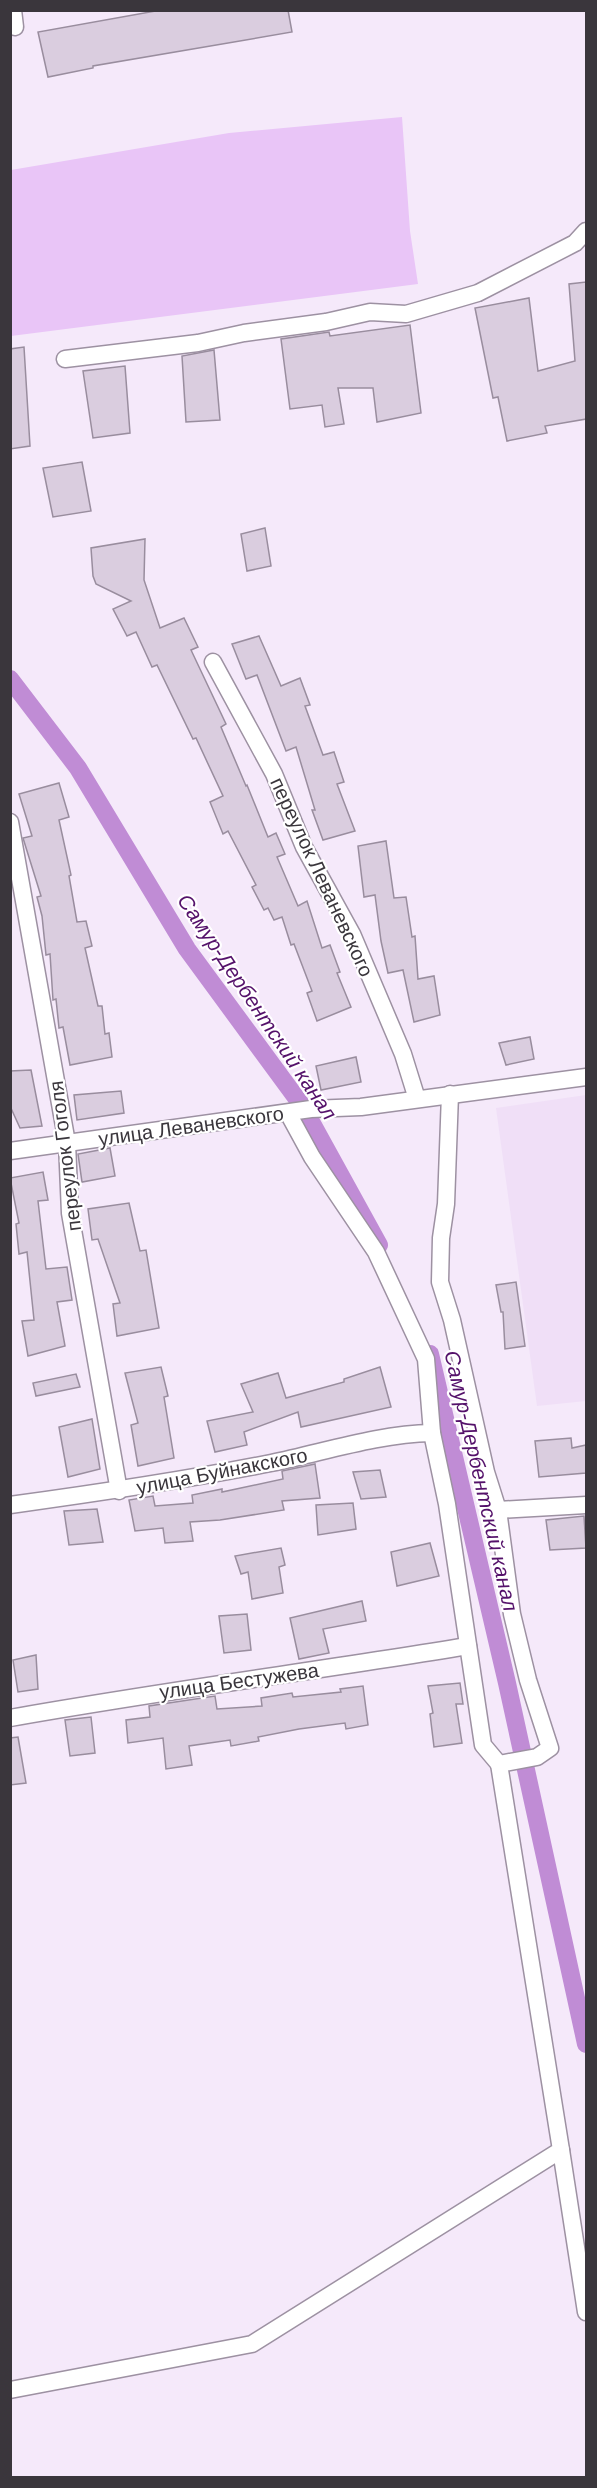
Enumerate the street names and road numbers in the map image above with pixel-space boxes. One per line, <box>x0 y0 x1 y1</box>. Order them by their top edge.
street label: переулок Леваневского <box>266 774 378 980</box>
street label: переулок Гоголя <box>45 1079 85 1233</box>
street label: улица Леваневского <box>97 1102 285 1150</box>
street label: улица Буйнакского <box>135 1444 309 1498</box>
street label: улица Бестужева <box>158 1659 321 1703</box>

